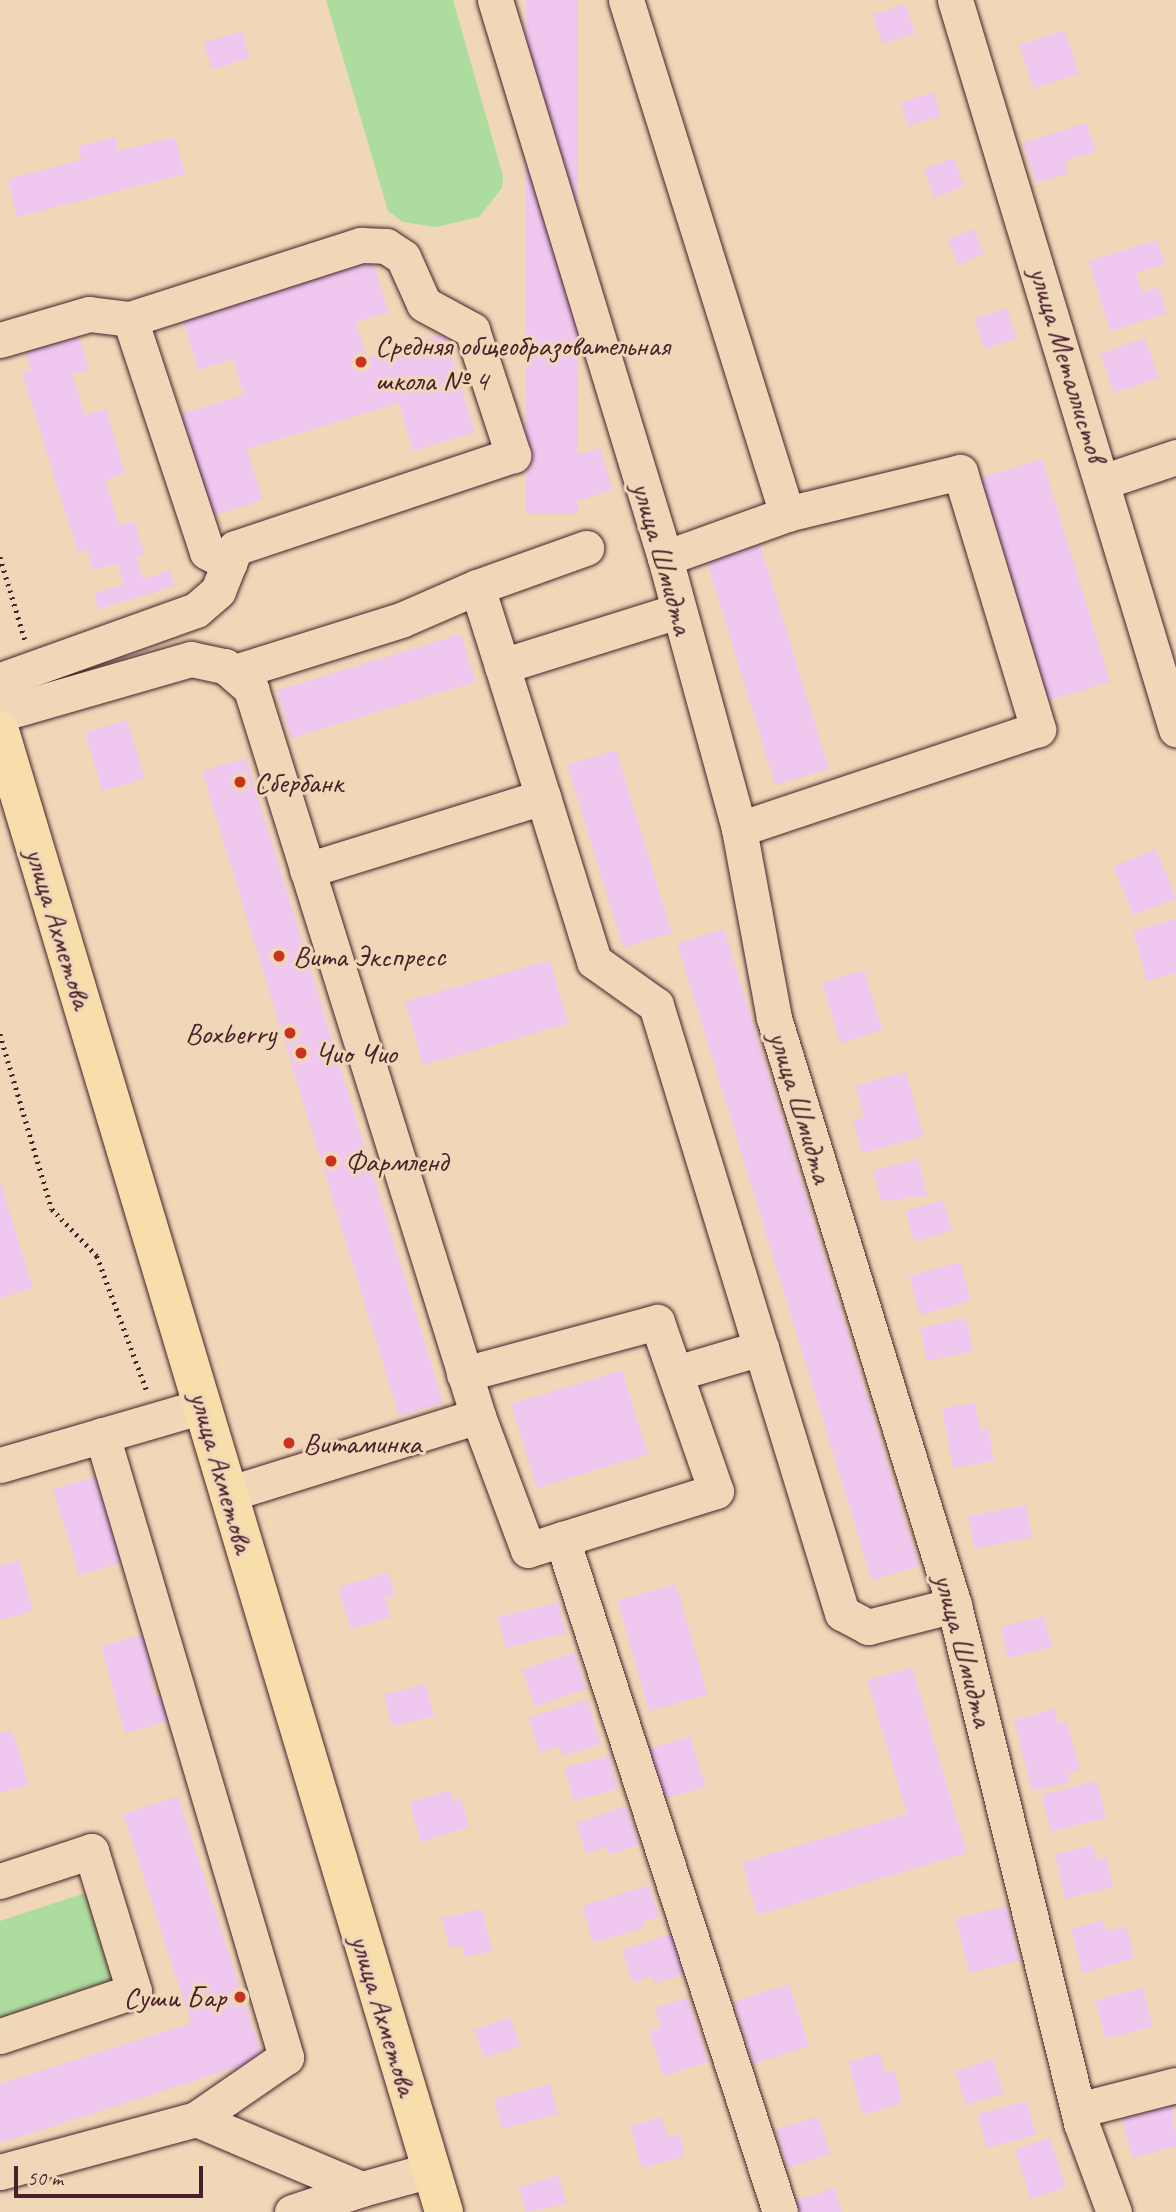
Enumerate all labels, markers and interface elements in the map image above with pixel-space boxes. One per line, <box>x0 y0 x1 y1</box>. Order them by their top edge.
street label: улица Металлистов <box>1021 262 1115 466</box>
place label: Средняя общеобразовательная школа № 4 <box>375 327 670 398</box>
marker: Средняя общеобразовательная школа № 4 <box>353 354 369 370</box>
street label: улица Шмидта <box>625 479 701 637</box>
place label: Сбербанк <box>254 764 343 800</box>
marker: Сбербанк <box>232 774 248 790</box>
street label: улица Ахметова <box>17 843 101 1013</box>
place label: Вита Экспресс <box>293 938 444 974</box>
marker: Вита Экспресс <box>271 948 287 964</box>
place label: Boxberry <box>185 1015 276 1051</box>
marker: Boxberry <box>282 1025 298 1041</box>
street label: улица Шмидта <box>761 1028 841 1186</box>
place label: Чио Чио <box>315 1035 397 1071</box>
marker: Чио Чио <box>293 1045 309 1061</box>
place label: Фармленд <box>345 1143 448 1179</box>
marker: Фармленд <box>323 1153 339 1169</box>
street label: улица Ахметова <box>182 1387 262 1557</box>
place label: Витаминка <box>303 1425 421 1461</box>
marker: Витаминка <box>281 1435 297 1451</box>
street label: улица Шмидта <box>927 1571 1001 1729</box>
street label: улица Ахметова <box>342 1930 426 2100</box>
place label: Суши Бар <box>123 1979 226 2015</box>
marker: Суши Бар <box>232 1989 248 2005</box>
scale bar <box>18 2152 206 2196</box>
text: 50 m <box>27 2165 63 2191</box>

